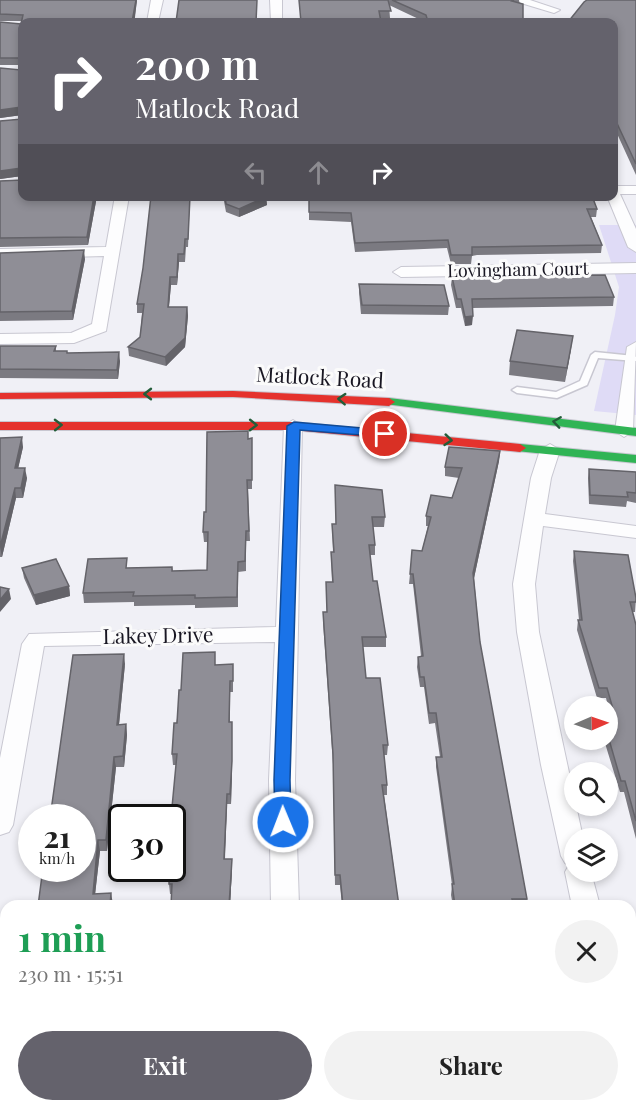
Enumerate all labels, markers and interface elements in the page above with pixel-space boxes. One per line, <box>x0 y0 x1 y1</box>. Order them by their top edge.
text: 200 m <box>135 35 259 91</box>
icon: right <box>36 42 114 120</box>
text: Matlock Road <box>135 89 299 125</box>
icon: left <box>239 156 272 189</box>
icon: ahead <box>302 156 335 189</box>
icon: right <box>365 156 398 189</box>
street label: Lovingham Court <box>447 256 590 282</box>
street label: Matlock Road <box>256 359 385 393</box>
one-way arrow <box>143 388 152 400</box>
one-way arrow <box>338 393 347 406</box>
pin <box>359 408 410 459</box>
one-way arrow <box>553 416 562 429</box>
icon: arrive <box>368 417 401 450</box>
one-way arrow <box>54 419 63 431</box>
one-way arrow <box>249 419 258 431</box>
one-way arrow <box>443 433 452 446</box>
street label: Lakey Drive <box>102 619 214 649</box>
north arrow <box>564 696 618 750</box>
map controls <box>564 696 618 882</box>
button: search <box>564 762 618 816</box>
position arrow <box>251 790 315 854</box>
speed limit sign: 30 <box>108 804 186 882</box>
text: 21 <box>43 816 71 856</box>
button: layers <box>564 828 618 882</box>
text: km/h <box>39 848 75 868</box>
text: 1 min <box>18 913 106 961</box>
button: close <box>555 920 618 983</box>
text: 230 m · 15:51 <box>18 960 123 987</box>
button: Exit <box>18 1031 312 1100</box>
button: Share <box>324 1031 618 1100</box>

